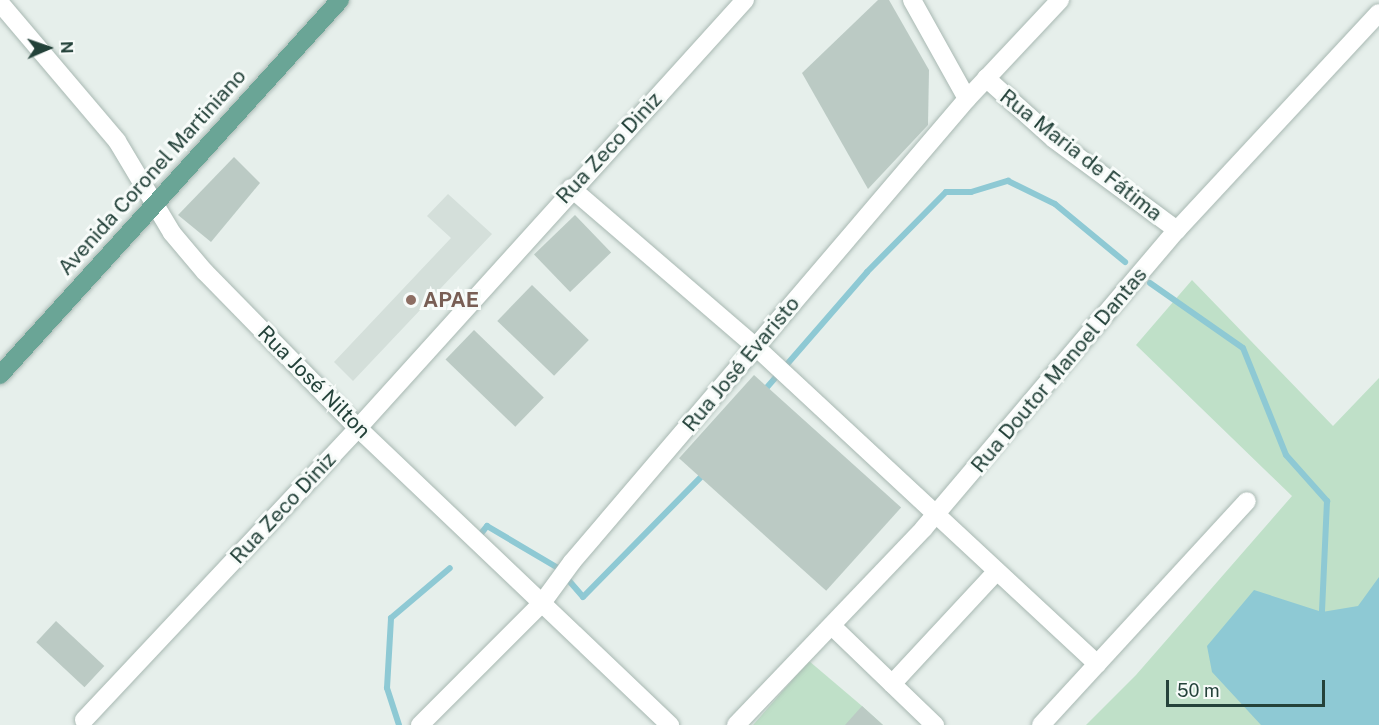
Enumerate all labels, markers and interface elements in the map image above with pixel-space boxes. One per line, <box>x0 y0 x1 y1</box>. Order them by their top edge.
north arrow <box>18 18 78 78</box>
text: N <box>57 41 76 54</box>
street label: Avenida Coronel Martiniano <box>53 64 251 280</box>
street label: Rua Maria de Fátima <box>995 84 1167 226</box>
street label: Rua Zeco Diniz <box>551 87 667 209</box>
street label: Rua Doutor Manoel Dantas <box>966 262 1152 478</box>
place label: APAE <box>423 287 479 313</box>
street label: Rua José Evaristo <box>677 291 805 437</box>
marker: APAE <box>404 293 418 307</box>
street label: Rua José Nilton <box>252 320 376 444</box>
street label: Rua Zeco Diniz <box>225 447 341 569</box>
scale bar <box>1169 668 1328 706</box>
text: 50 m <box>1177 680 1220 701</box>

